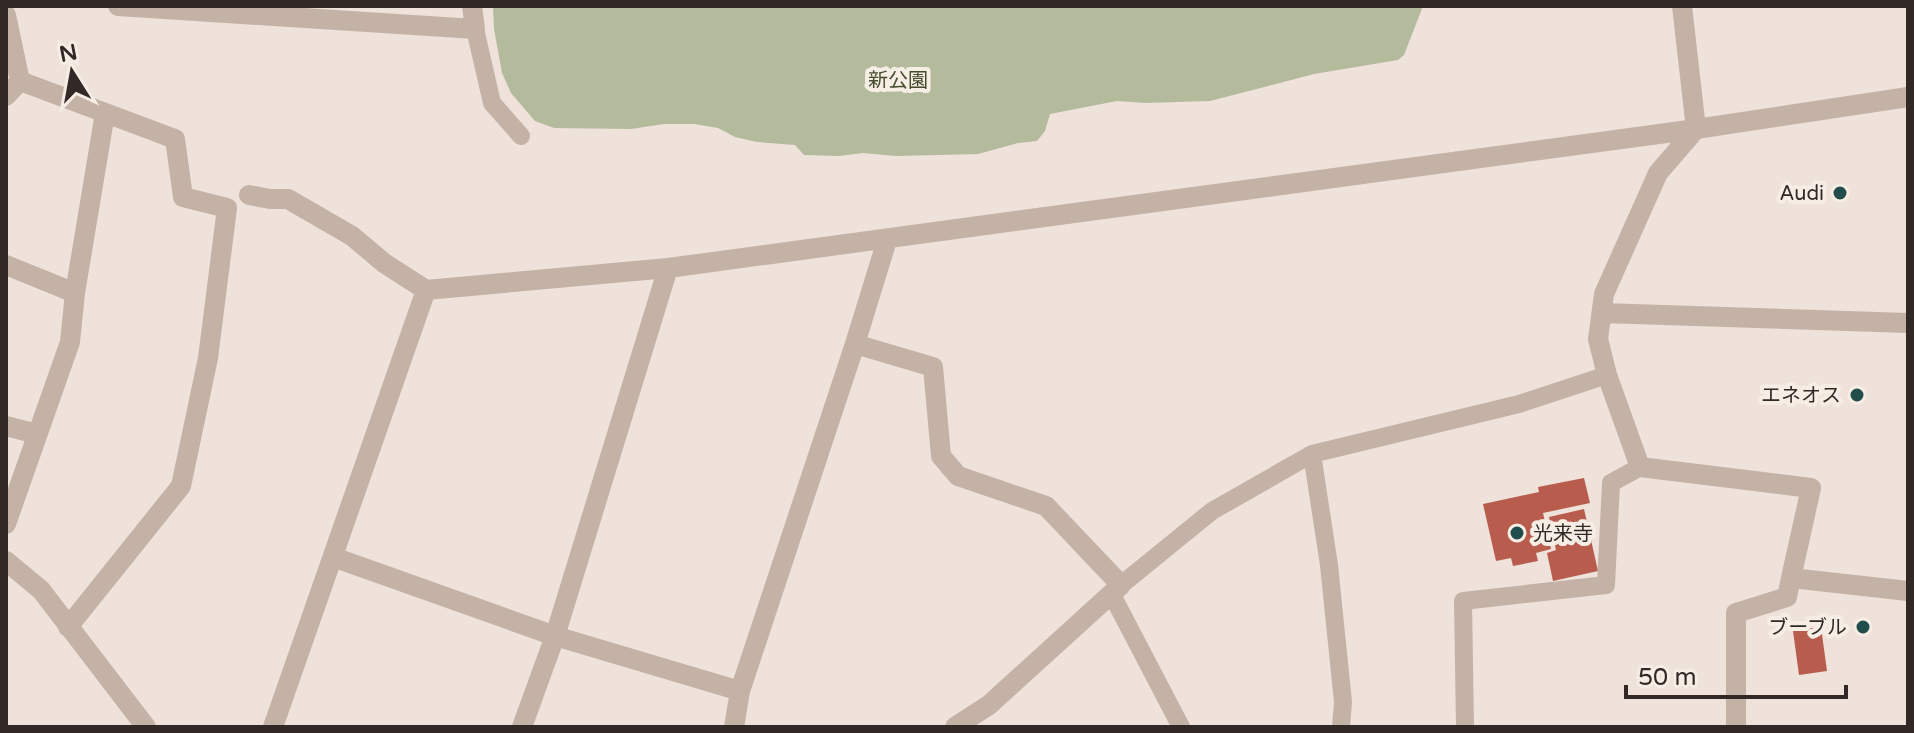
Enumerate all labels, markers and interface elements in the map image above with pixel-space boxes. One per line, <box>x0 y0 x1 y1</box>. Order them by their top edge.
north arrow <box>32 32 112 112</box>
text: N <box>57 39 80 68</box>
park label: 新公園 <box>868 69 928 93</box>
place label: Audi <box>1780 182 1824 206</box>
marker: Audi <box>1831 184 1849 202</box>
place label: エネオス <box>1761 384 1841 408</box>
marker: エネオス <box>1848 386 1866 404</box>
place label: 光来寺 <box>1533 522 1593 546</box>
marker: 光来寺 <box>1508 524 1526 542</box>
place label: ブーブル <box>1768 616 1847 640</box>
marker: ブーブル <box>1854 618 1872 636</box>
scale bar <box>1626 649 1846 699</box>
text: 50 m <box>1638 663 1696 692</box>

